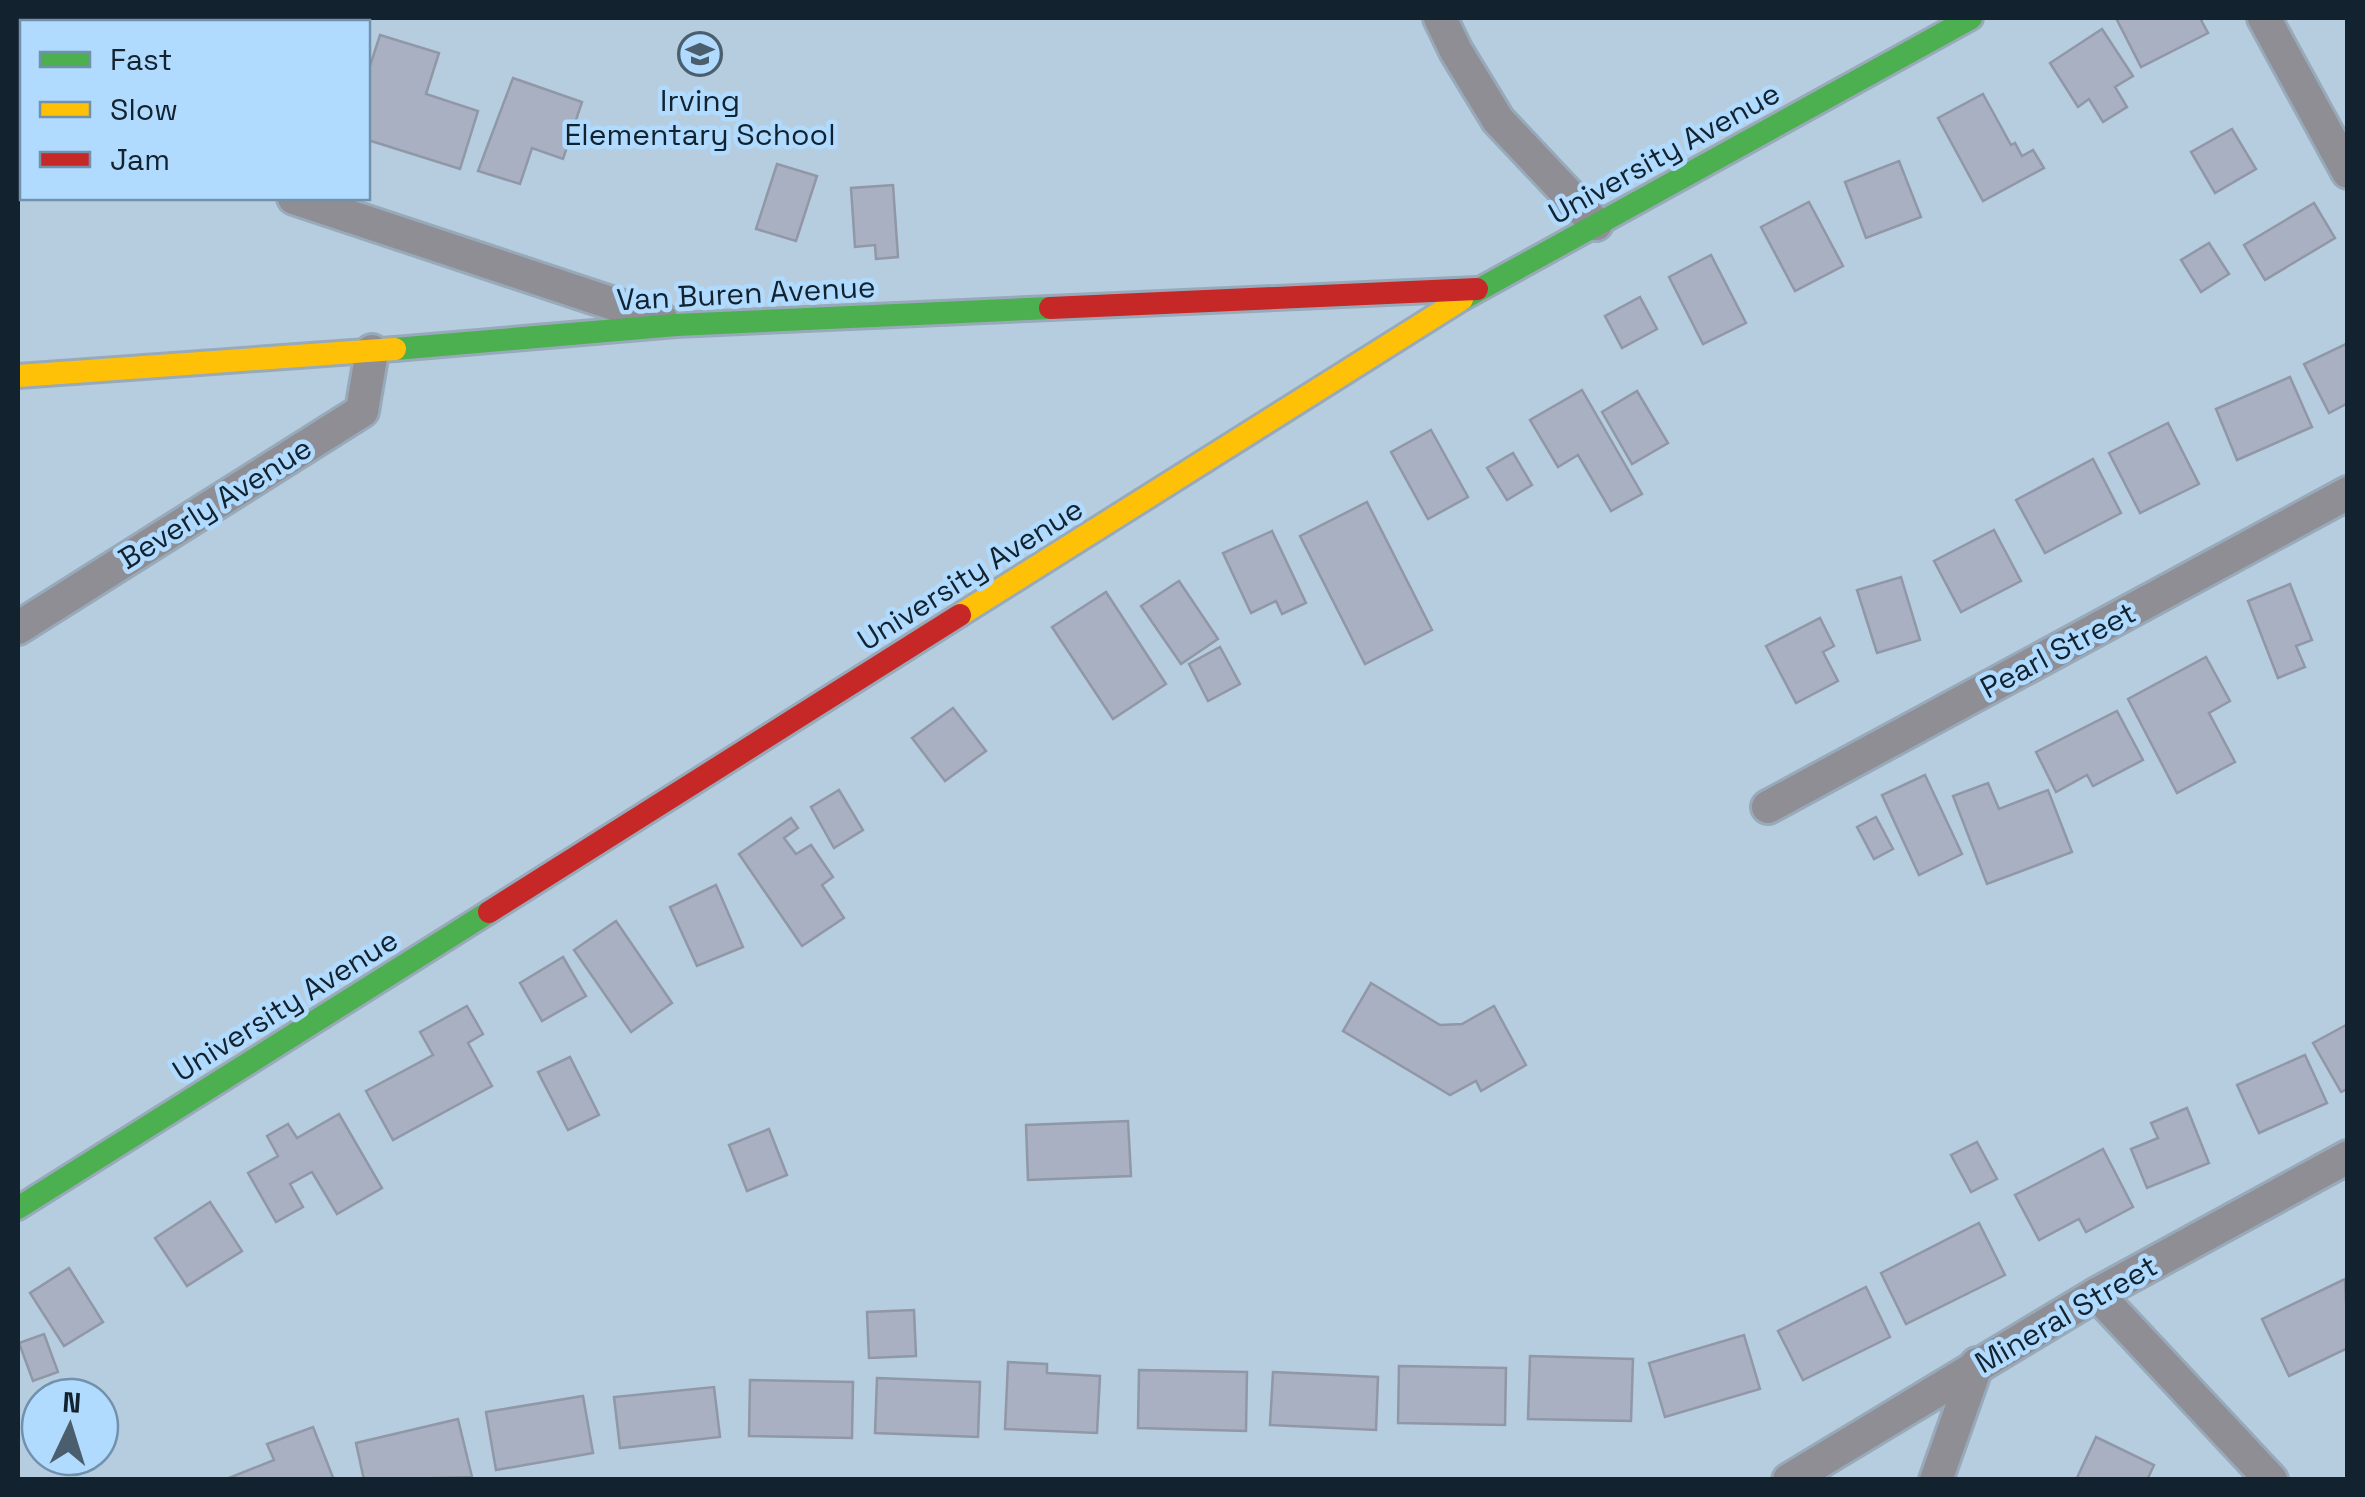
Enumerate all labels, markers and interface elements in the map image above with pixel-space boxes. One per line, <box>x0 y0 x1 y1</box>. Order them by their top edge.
legend <box>20 20 370 200</box>
school or university icon: Irving Elementary School <box>677 31 723 77</box>
text: Fast <box>110 40 172 79</box>
street label: University Avenue <box>1541 73 1787 233</box>
place label: Irving Elementary School <box>564 81 836 154</box>
text: Slow <box>110 90 178 129</box>
text: Jam <box>110 140 170 179</box>
street label: Van Buren Avenue <box>616 267 876 319</box>
street label: Beverly Avenue <box>111 428 319 578</box>
street label: University Avenue <box>850 489 1090 659</box>
street label: Pearl Street <box>1974 593 2142 707</box>
street label: University Avenue <box>165 920 405 1090</box>
street label: Mineral Street <box>1968 1246 2164 1382</box>
north arrow <box>20 1377 120 1477</box>
text: N <box>61 1383 82 1421</box>

